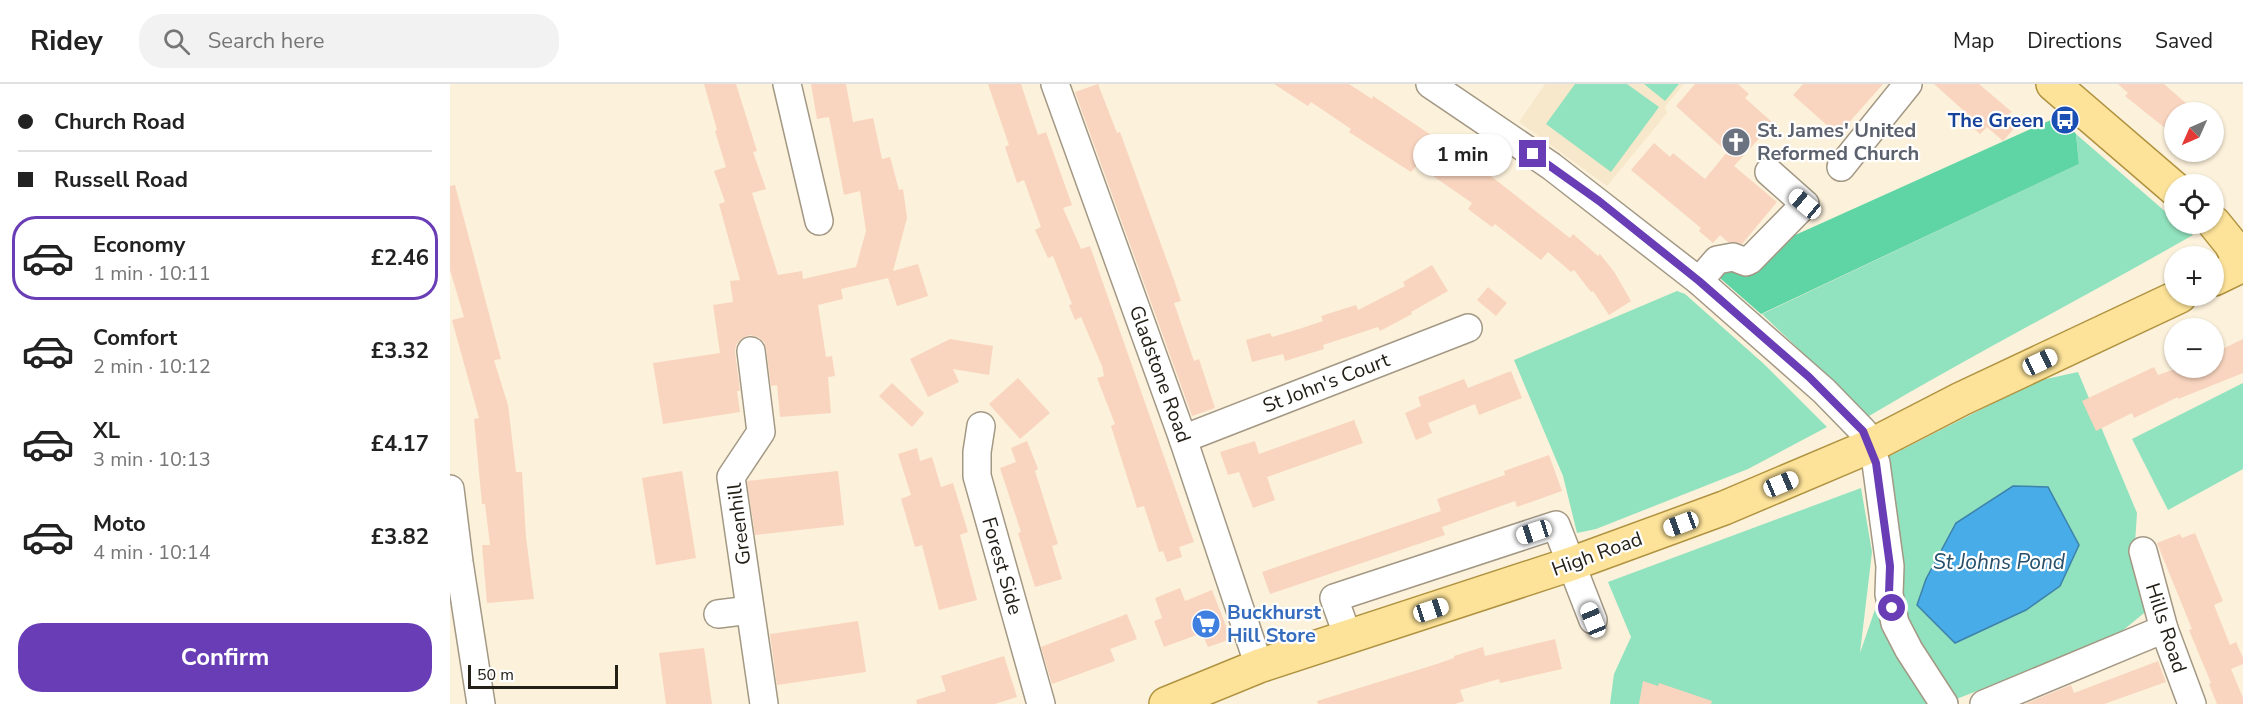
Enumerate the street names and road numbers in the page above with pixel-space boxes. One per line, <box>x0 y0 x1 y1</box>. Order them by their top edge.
street label: Gladstone Road <box>1123 302 1197 446</box>
street label: St John's Court <box>1259 346 1394 420</box>
street label: Greenhill <box>721 482 757 566</box>
street label: Forest Side <box>975 514 1029 618</box>
street label: High Road <box>1548 525 1646 583</box>
street label: Hills Road <box>2139 580 2193 676</box>

